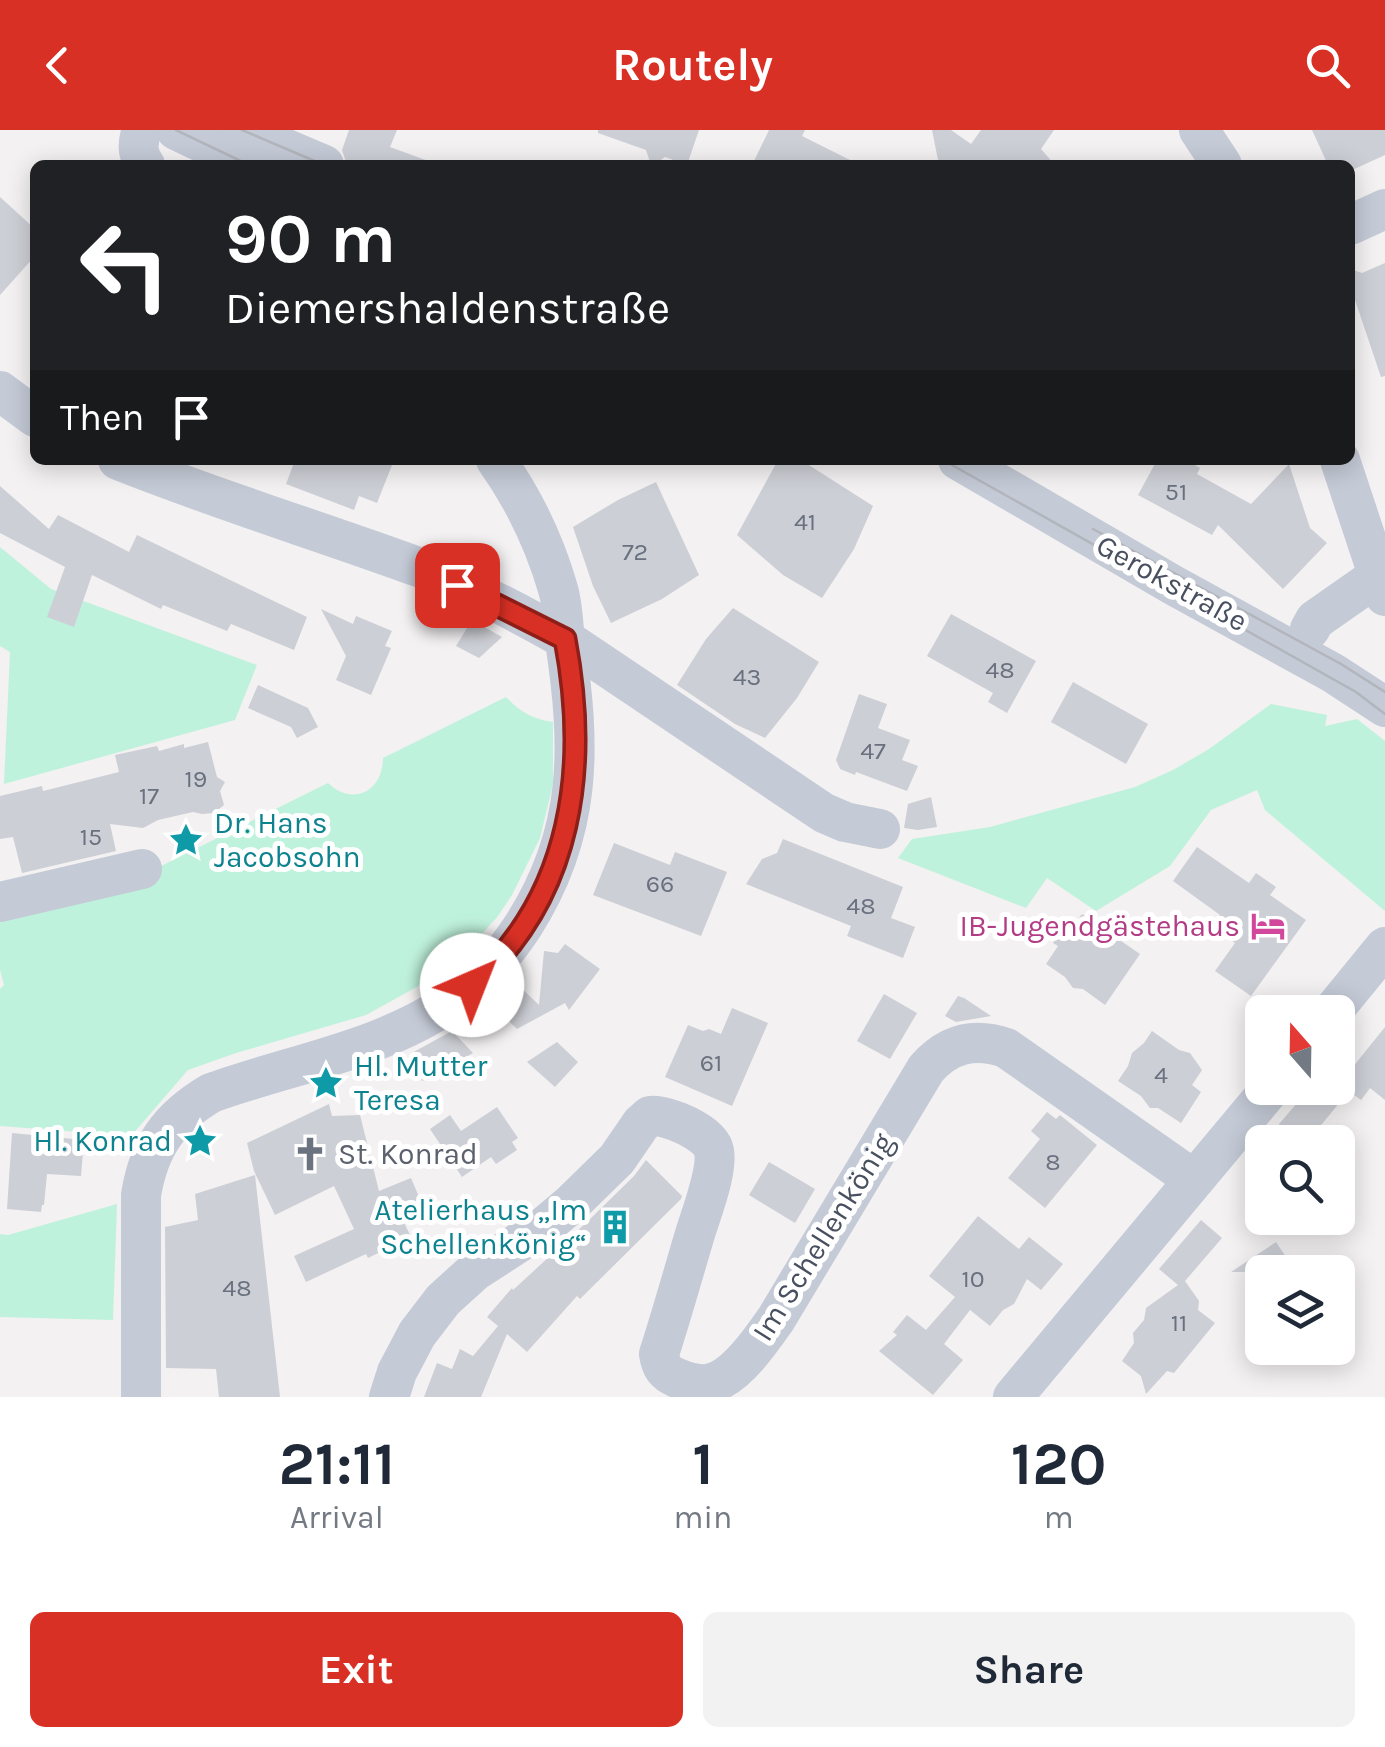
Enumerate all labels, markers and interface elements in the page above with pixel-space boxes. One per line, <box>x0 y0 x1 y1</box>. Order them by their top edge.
icon: back <box>30 38 85 93</box>
icon: search <box>1300 38 1355 93</box>
text: Routely <box>612 39 773 91</box>
text: 90 m <box>225 198 396 280</box>
icon: left <box>60 200 190 330</box>
text: Diemershaldenstraße <box>225 282 670 334</box>
icon: arrive <box>164 390 219 445</box>
text: Then <box>60 395 144 440</box>
house number: 51 <box>1165 477 1187 506</box>
house number: 41 <box>794 507 816 536</box>
street label: Gerokstraße <box>1090 527 1254 639</box>
house number: 72 <box>622 537 648 566</box>
pin <box>415 543 500 628</box>
icon: arrive <box>430 558 485 613</box>
house number: 48 <box>985 655 1015 684</box>
house number: 43 <box>733 662 761 691</box>
house number: 47 <box>860 736 886 765</box>
house number: 19 <box>185 764 207 793</box>
house number: 17 <box>139 781 159 810</box>
place label: Dr. Hans Jacobsohn <box>214 805 361 875</box>
place icon: Dr. Hans Jacobsohn <box>167 821 205 859</box>
house number: 15 <box>80 822 102 851</box>
house number: 66 <box>646 869 674 898</box>
house number: 48 <box>846 891 876 920</box>
hotel icon: IB-Jugendgästehaus <box>1249 907 1287 945</box>
place label: IB-Jugendgästehaus <box>960 908 1240 944</box>
position arrow <box>420 933 524 1037</box>
north arrow <box>1245 995 1355 1105</box>
map controls <box>1245 995 1355 1365</box>
place label: Hl. Mutter Teresa <box>354 1048 487 1118</box>
house number: 61 <box>700 1048 722 1077</box>
house number: 4 <box>1154 1060 1168 1089</box>
place icon: Hl. Mutter Teresa <box>307 1064 345 1102</box>
place icon: Hl. Konrad <box>181 1122 219 1160</box>
place label: Hl. Konrad <box>33 1123 172 1159</box>
button: search <box>1245 1125 1355 1235</box>
street label: Im Schellenkönig <box>745 1126 901 1348</box>
church icon: St. Konrad <box>291 1135 329 1173</box>
place label: St. Konrad <box>338 1136 478 1172</box>
house number: 8 <box>1045 1147 1061 1176</box>
place label: Atelierhaus „Im Schellenkönig“ <box>374 1192 587 1262</box>
building icon: Atelierhaus „Im Schellenkönig“ <box>596 1208 634 1246</box>
button: layers <box>1245 1255 1355 1365</box>
house number: 10 <box>961 1264 985 1293</box>
house number: 48 <box>222 1273 252 1302</box>
house number: 11 <box>1171 1308 1187 1337</box>
text: 21:11 <box>278 1429 395 1499</box>
text: 1 <box>692 1429 714 1499</box>
text: 120 <box>1011 1429 1106 1499</box>
text: Arrival <box>290 1499 384 1536</box>
text: min <box>674 1499 732 1536</box>
text: m <box>1044 1499 1074 1536</box>
button: Exit <box>30 1612 683 1727</box>
button: Share <box>703 1612 1355 1727</box>

